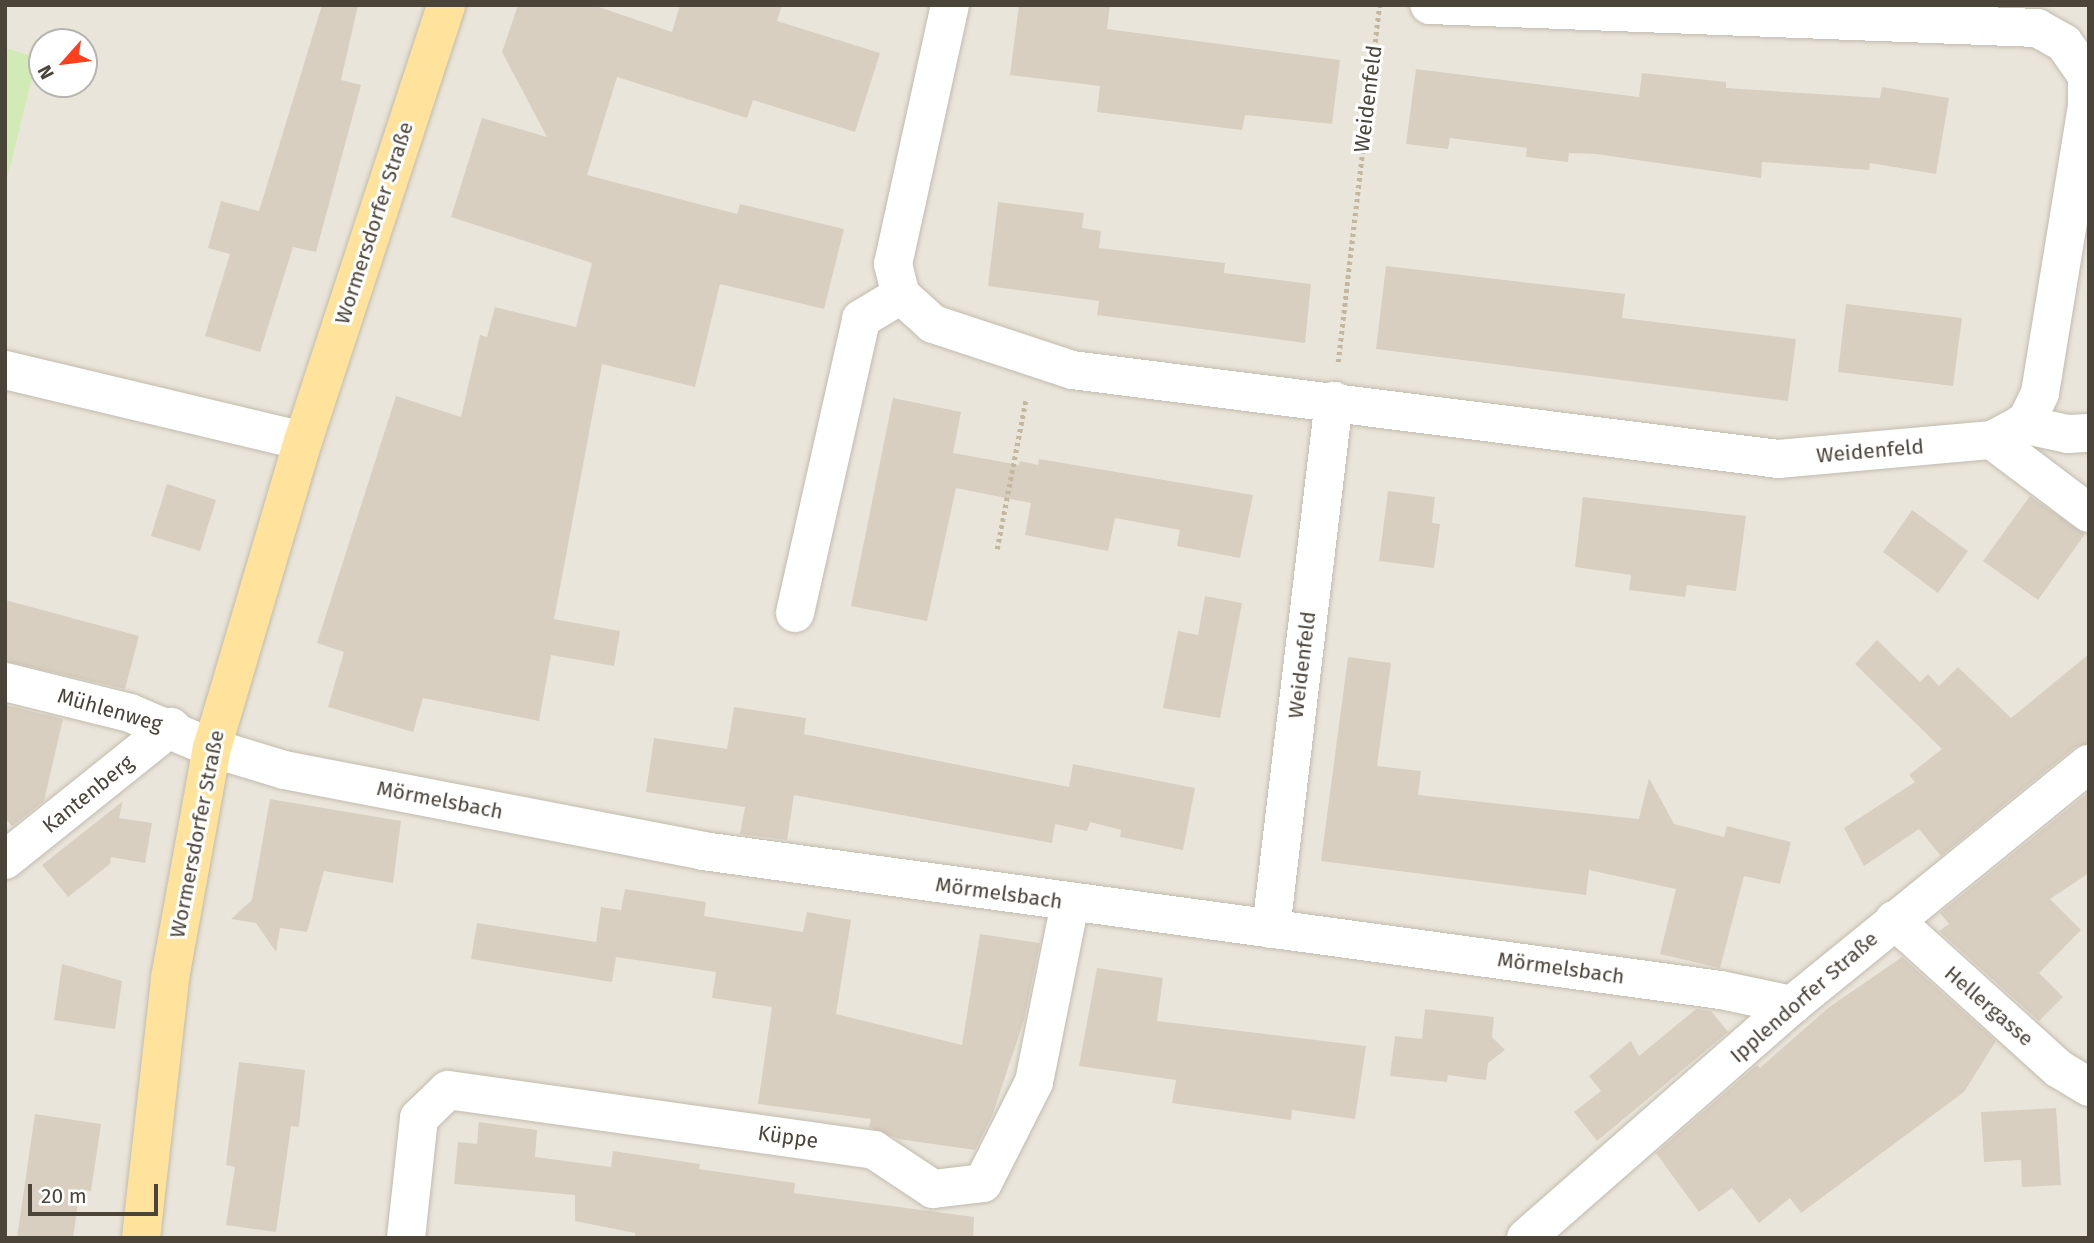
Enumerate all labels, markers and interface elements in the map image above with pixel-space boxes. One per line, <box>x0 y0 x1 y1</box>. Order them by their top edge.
north arrow <box>28 28 98 98</box>
street label: Weidenfeld <box>1349 44 1387 154</box>
text: N <box>33 61 59 83</box>
street label: Wormersdorfer Straße <box>329 119 419 327</box>
street label: Weidenfeld <box>1815 434 1925 468</box>
street label: Weidenfeld <box>1283 610 1321 720</box>
street label: Mühlenweg <box>55 683 165 737</box>
street label: Wormersdorfer Straße <box>164 728 230 940</box>
street label: Kantenberg <box>37 750 139 838</box>
street label: Mörmelsbach <box>375 775 505 825</box>
street label: Mörmelsbach <box>934 872 1064 914</box>
street label: Ipplendorfer Straße <box>1725 926 1883 1068</box>
street label: Mörmelsbach <box>1496 947 1626 989</box>
street label: Hellergasse <box>1939 960 2039 1052</box>
street label: Küppe <box>756 1120 820 1154</box>
scale bar <box>32 1170 161 1214</box>
text: 20 m <box>41 1183 87 1209</box>

